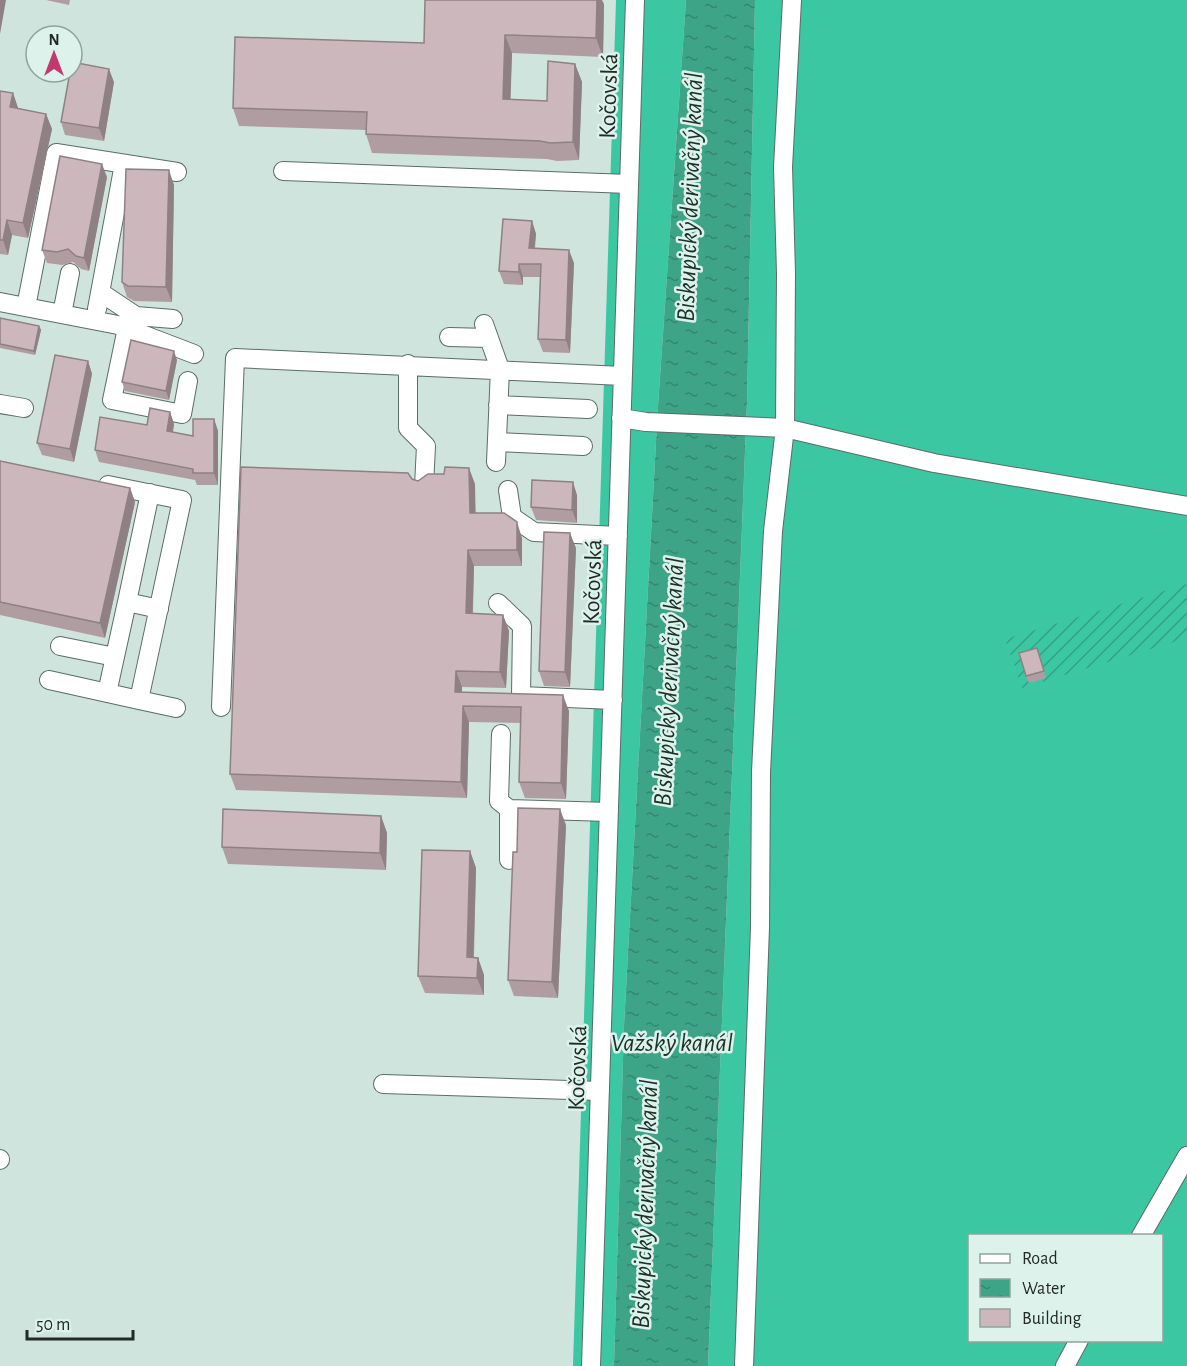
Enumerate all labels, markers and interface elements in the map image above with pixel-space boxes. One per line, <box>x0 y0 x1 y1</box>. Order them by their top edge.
north arrow <box>24 24 84 84</box>
text: N <box>48 32 60 48</box>
street label: Kočovská <box>596 53 622 139</box>
water label: Biskupický derivačný kanál <box>673 72 707 322</box>
street label: Kočovská <box>580 539 606 625</box>
water label: Biskupický derivačný kanál <box>649 557 689 807</box>
street label: Kočovská <box>565 1025 591 1111</box>
water label: Važský kanál <box>611 1030 733 1056</box>
water label: Biskupický derivačný kanál <box>628 1079 662 1329</box>
legend <box>968 1234 1163 1342</box>
text: Road <box>1022 1250 1058 1268</box>
text: Water <box>1022 1280 1065 1298</box>
scale bar <box>27 1303 134 1341</box>
text: Building <box>1022 1310 1082 1328</box>
text: 50 m <box>36 1316 70 1334</box>

